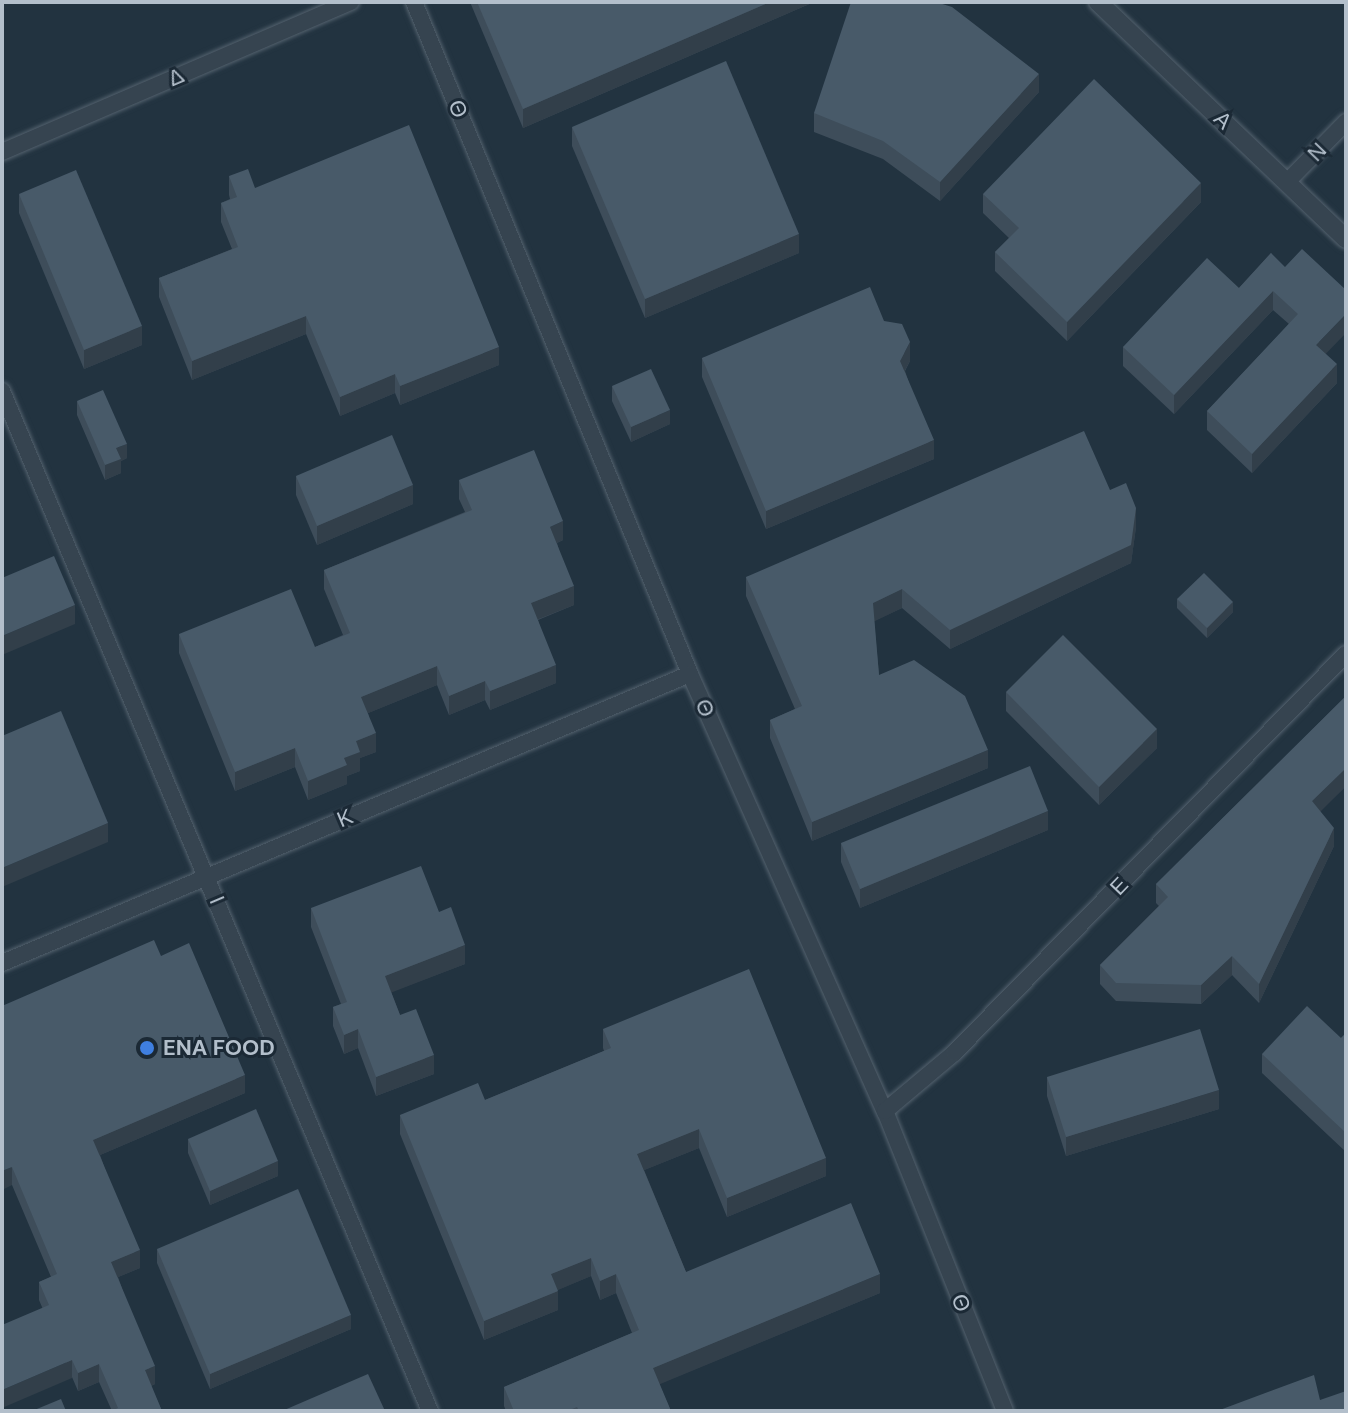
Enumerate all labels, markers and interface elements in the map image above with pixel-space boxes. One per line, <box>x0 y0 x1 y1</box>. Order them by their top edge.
street label: Δ <box>164 62 188 92</box>
street label: Θ <box>443 96 473 122</box>
street label: Α <box>1209 105 1237 135</box>
street label: Ν <box>1302 137 1332 167</box>
street label: Θ <box>689 695 721 721</box>
street label: Κ <box>333 803 357 833</box>
street label: Ε <box>1104 872 1134 900</box>
street label: Ι <box>204 892 230 908</box>
place label: ENA FOOD <box>163 1035 275 1061</box>
marker: ENA FOOD <box>138 1039 156 1057</box>
street label: Θ <box>946 1290 976 1316</box>

